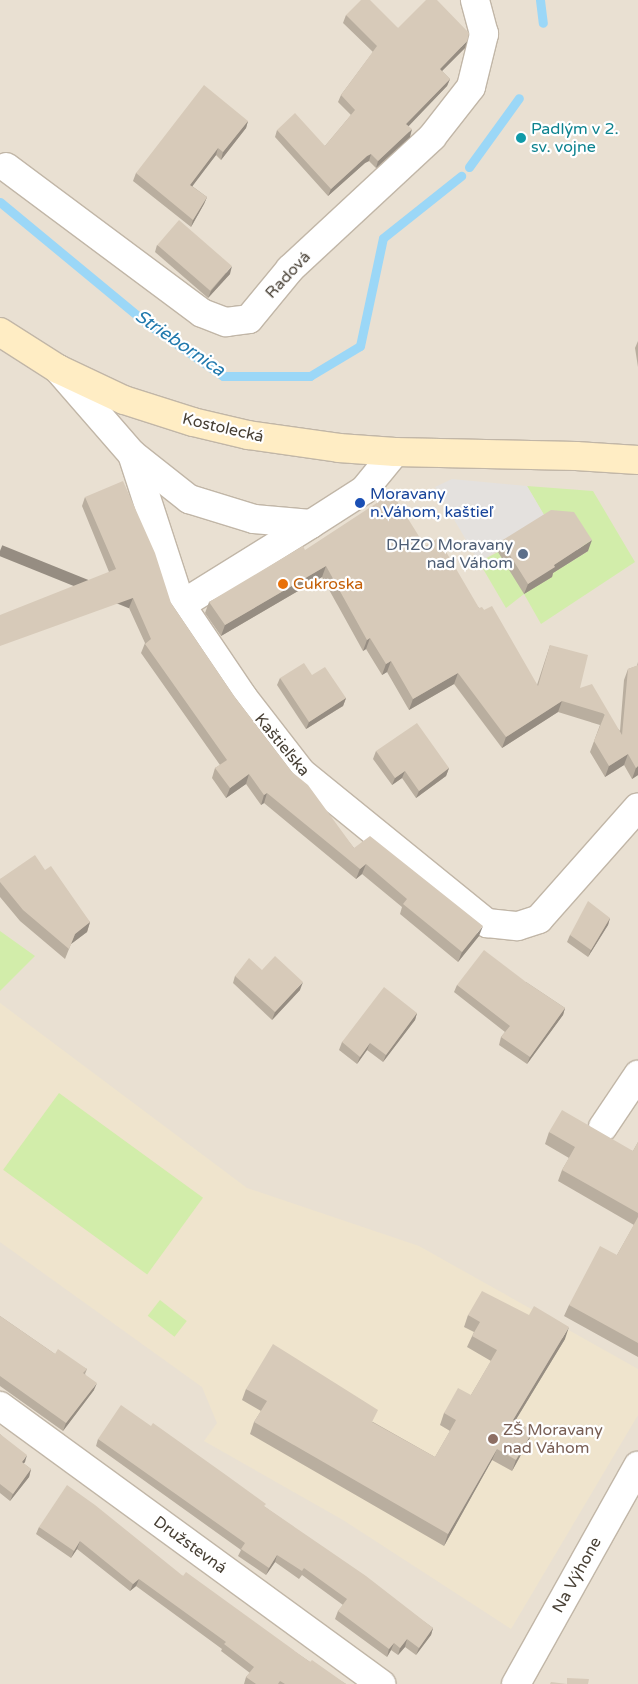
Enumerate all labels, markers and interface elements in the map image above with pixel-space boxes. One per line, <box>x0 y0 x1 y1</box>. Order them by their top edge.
place label: Padlým v 2. sv. vojne <box>531 119 619 157</box>
marker: Padlým v 2. sv. vojne <box>515 132 527 144</box>
street label: Radová <box>261 247 315 303</box>
water label: Striebornica <box>131 305 229 381</box>
street label: Kostolecká <box>180 409 266 447</box>
place label: Moravany n.Váhom, kaštieľ <box>370 484 493 522</box>
marker: Moravany n.Váhom, kaštieľ <box>354 497 366 509</box>
place label: DHZO Moravany nad Váhom <box>386 535 513 573</box>
marker: DHZO Moravany nad Váhom <box>517 548 529 560</box>
place label: Cukroska <box>293 574 363 594</box>
marker: Cukroska <box>277 578 289 590</box>
street label: Kaštieľska <box>250 710 314 780</box>
place label: ZŠ Moravany nad Váhom <box>503 1420 603 1458</box>
marker: ZŠ Moravany nad Váhom <box>487 1433 499 1445</box>
street label: Družstevná <box>150 1512 230 1578</box>
street label: Na Výhone <box>548 1534 606 1616</box>

